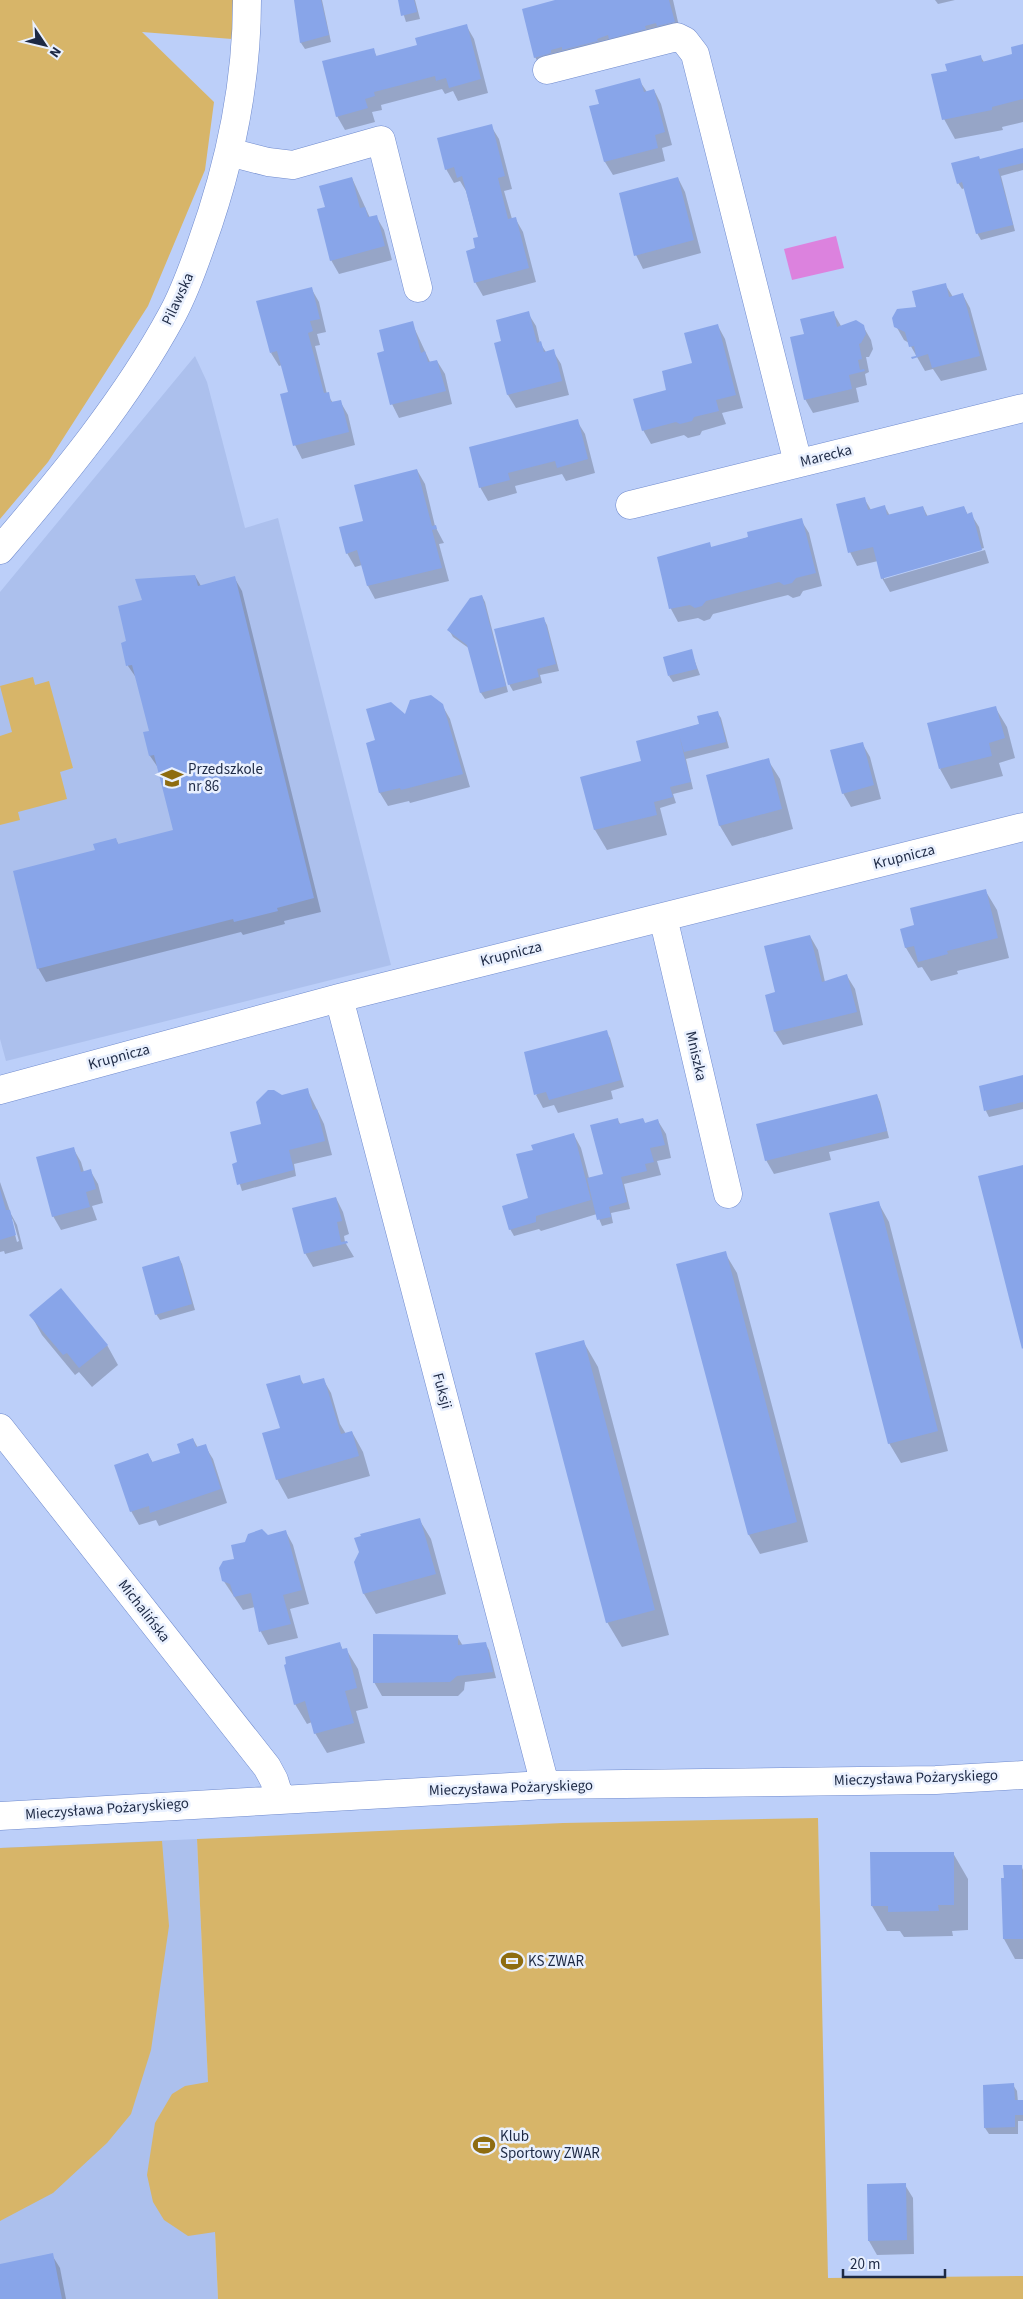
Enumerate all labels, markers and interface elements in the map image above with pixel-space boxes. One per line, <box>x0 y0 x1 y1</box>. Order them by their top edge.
north arrow <box>20 20 70 70</box>
text: N <box>44 42 66 61</box>
street label: Pilawska <box>157 269 199 329</box>
street label: Marecka <box>798 439 854 473</box>
place label: Przedszkole nr 86 <box>188 759 263 797</box>
school or university icon: Przedszkole nr 86 <box>159 765 185 791</box>
street label: Krupnicza <box>871 839 937 875</box>
street label: Krupnicza <box>478 936 544 972</box>
street label: Mniszka <box>680 1029 712 1083</box>
street label: Krupnicza <box>86 1039 152 1075</box>
street label: Fuksji <box>427 1371 457 1411</box>
street label: Michalińska <box>113 1575 175 1647</box>
street label: Mieczysława Pożaryskiego <box>834 1765 998 1791</box>
street label: Mieczysława Pożaryskiego <box>429 1775 593 1801</box>
street label: Mieczysława Pożaryskiego <box>24 1793 190 1825</box>
sports icon: KS ZWAR <box>499 1948 525 1974</box>
place label: KS ZWAR <box>528 1951 584 1972</box>
place label: Klub Sportowy ZWAR <box>500 2126 600 2164</box>
sports icon: Klub Sportowy ZWAR <box>471 2132 497 2158</box>
scale bar <box>843 2246 946 2278</box>
text: 20 m <box>850 2254 880 2275</box>

